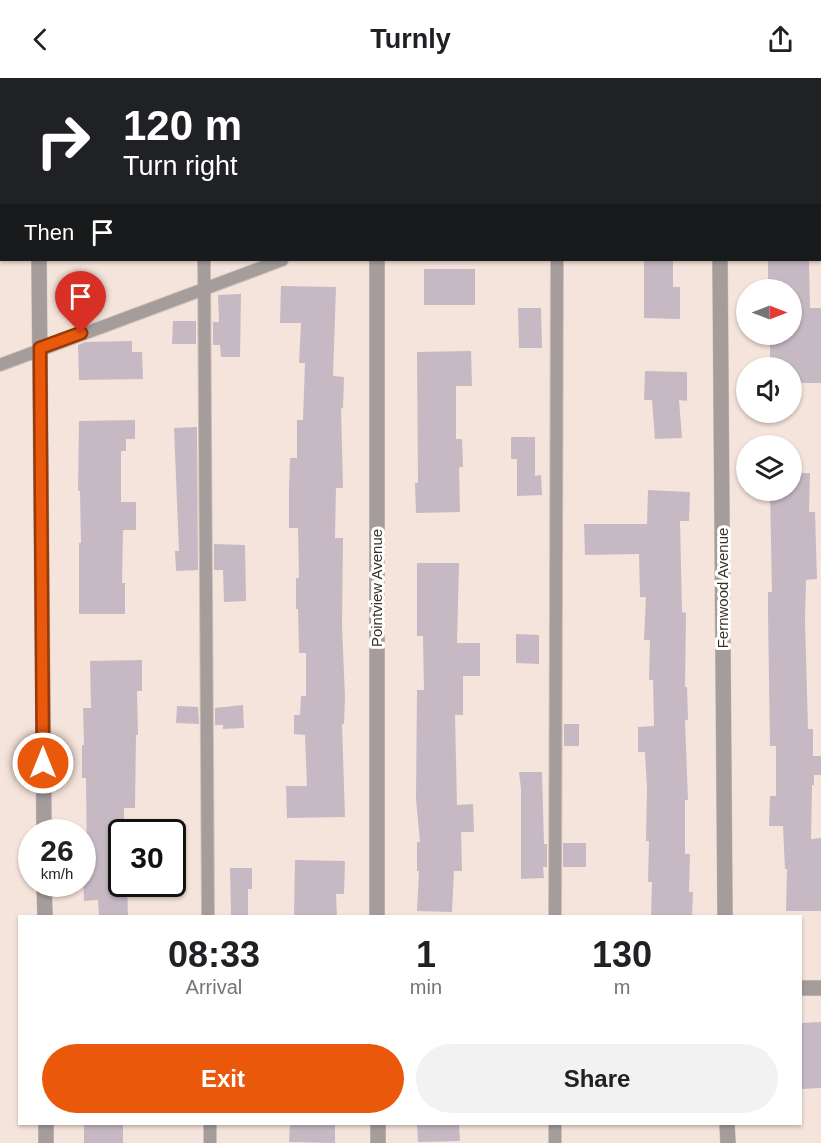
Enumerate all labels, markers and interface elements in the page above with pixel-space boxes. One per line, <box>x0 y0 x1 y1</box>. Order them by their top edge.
icon: back <box>24 23 57 56</box>
icon: share <box>764 23 797 56</box>
text: Turnly <box>370 24 451 54</box>
icon: right <box>24 102 102 180</box>
text: 120 m <box>123 102 242 149</box>
text: Turn right <box>123 151 238 181</box>
icon: arrive <box>86 216 119 249</box>
text: Then <box>24 220 74 245</box>
pin <box>55 271 106 333</box>
north arrow <box>736 279 802 345</box>
map controls <box>736 279 802 501</box>
icon: arrive <box>64 280 97 313</box>
button: sound <box>736 357 802 423</box>
button: layers <box>736 435 802 501</box>
street label: Fernwood Avenue <box>714 528 731 648</box>
street label: Pointview Avenue <box>368 529 385 647</box>
position arrow <box>11 731 75 795</box>
speed limit sign: 30 <box>108 819 186 897</box>
text: 26 <box>40 834 74 867</box>
text: km/h <box>41 865 73 882</box>
text: 08:33 <box>168 934 260 975</box>
text: 1 <box>416 934 436 975</box>
text: 130 <box>592 934 652 975</box>
text: Arrival <box>186 976 242 998</box>
text: min <box>410 976 442 998</box>
text: m <box>614 976 630 998</box>
button: Exit <box>42 1044 404 1113</box>
button: Share <box>416 1044 778 1113</box>

